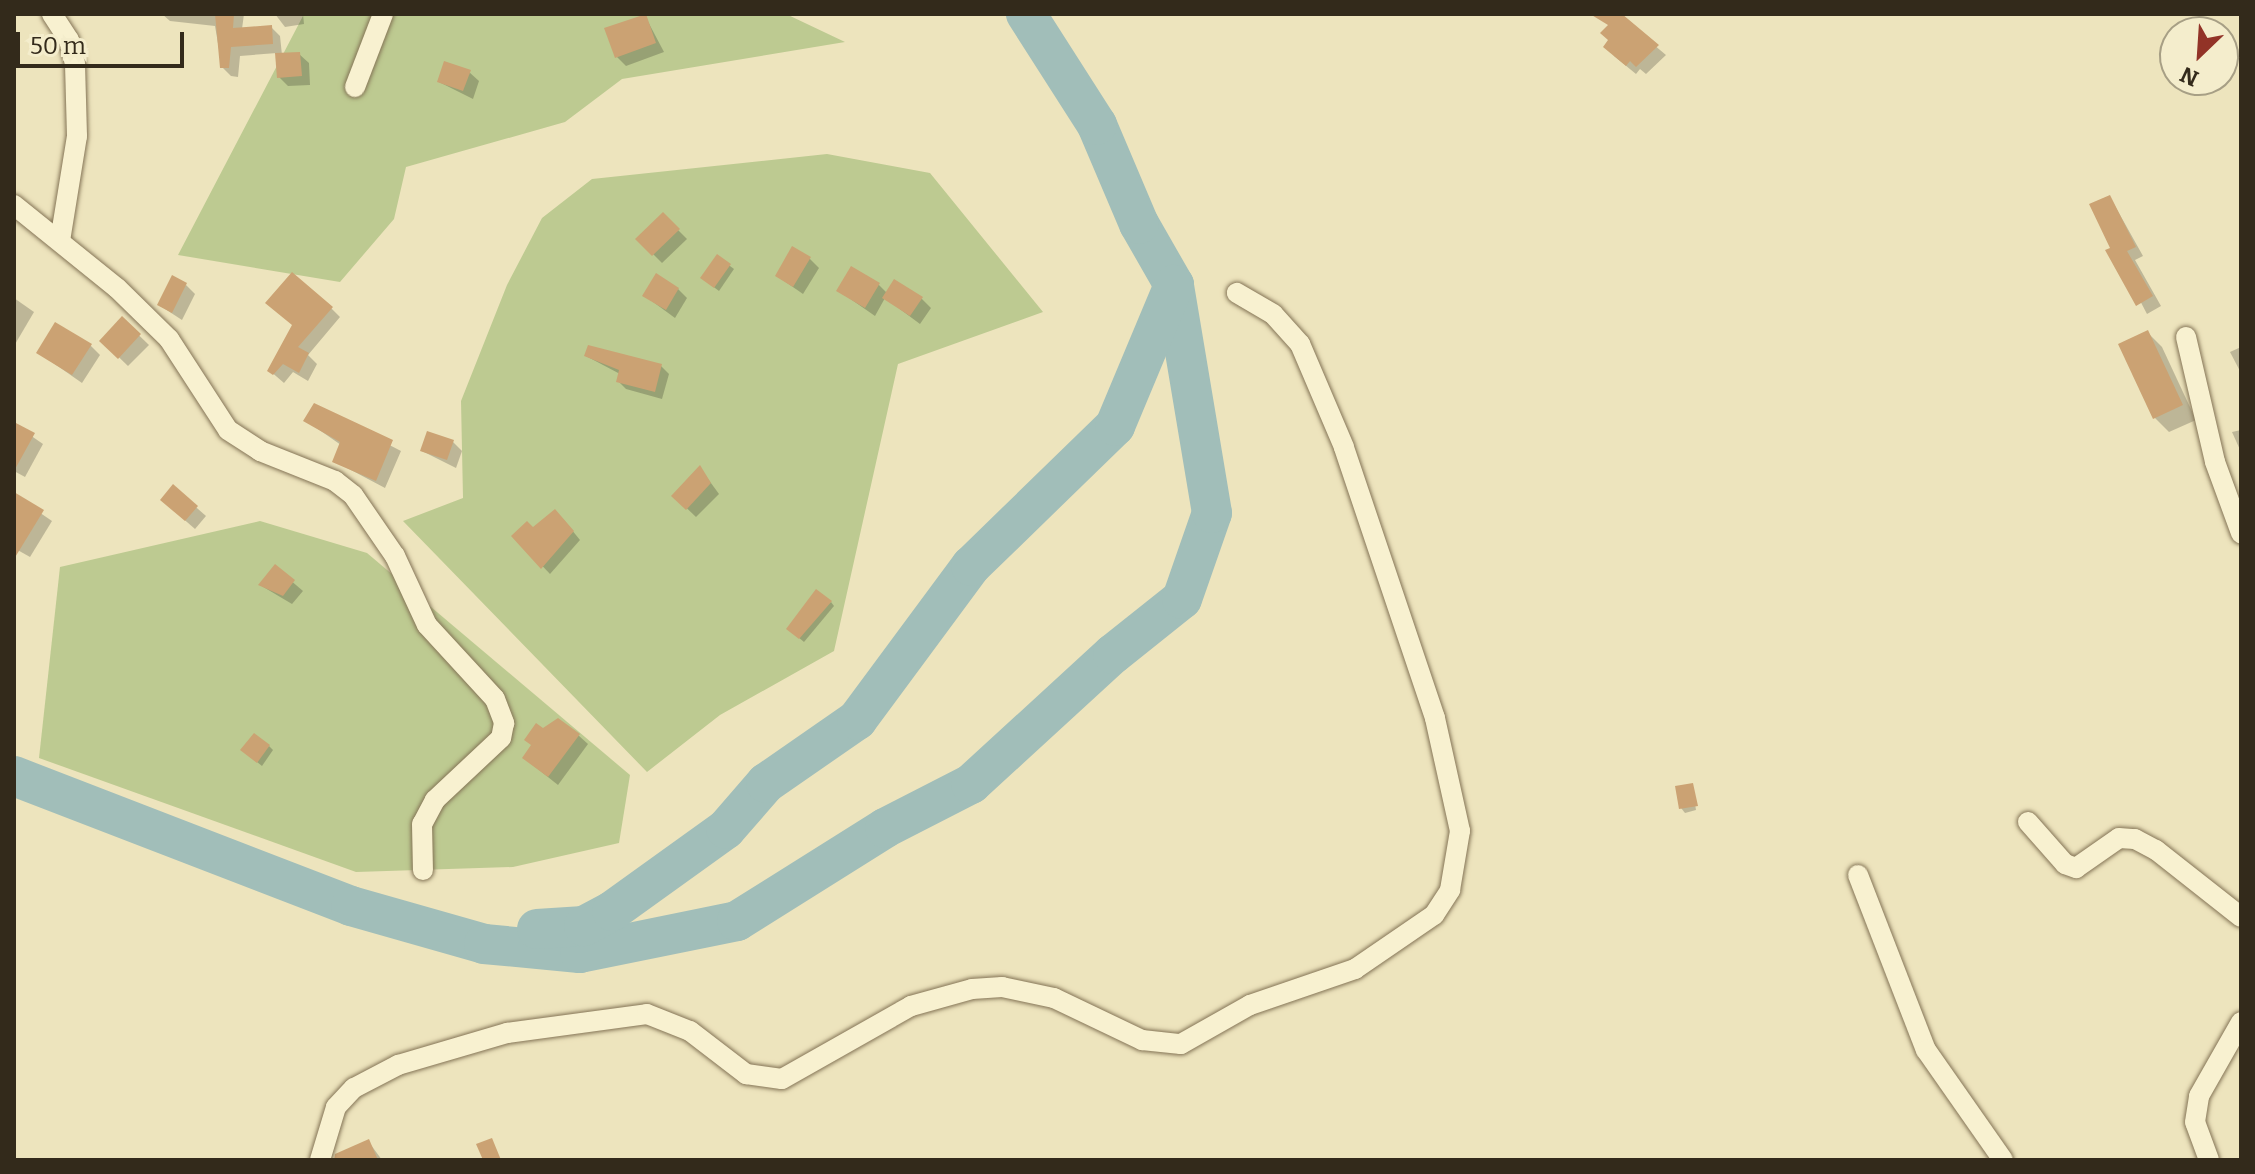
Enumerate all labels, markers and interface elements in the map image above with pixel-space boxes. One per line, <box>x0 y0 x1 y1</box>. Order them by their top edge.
scale bar <box>20 16 188 66</box>
north arrow <box>2159 16 2239 96</box>
text: 50 m <box>30 32 86 60</box>
text: N <box>2176 61 2203 92</box>

